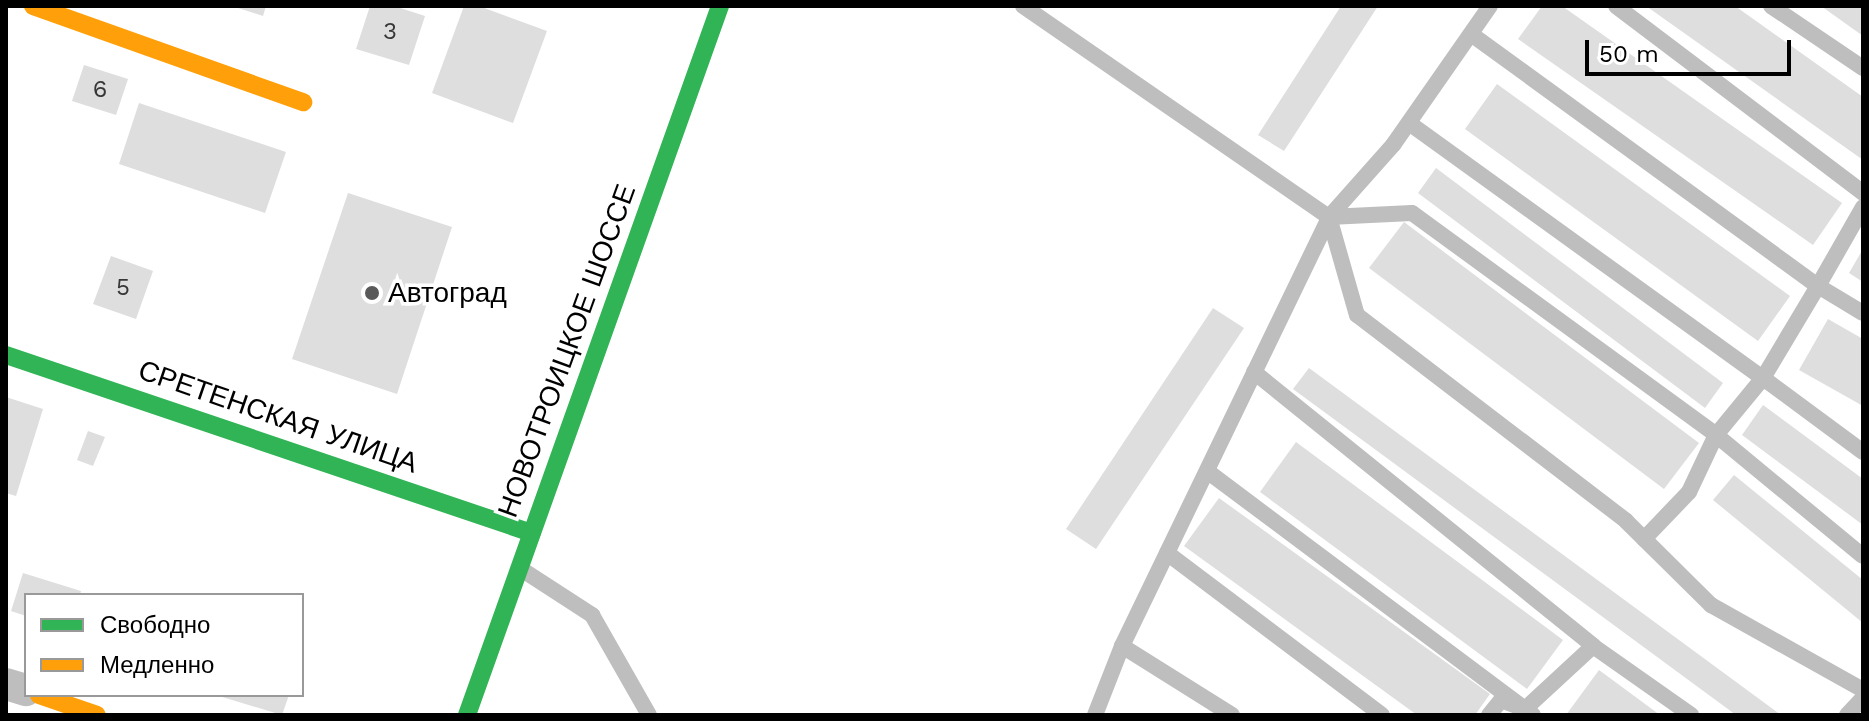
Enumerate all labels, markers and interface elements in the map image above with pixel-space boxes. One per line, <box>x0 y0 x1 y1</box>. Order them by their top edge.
house number: 3 <box>383 18 397 46</box>
scale bar <box>1589 24 1795 74</box>
text: 50 m <box>1599 40 1659 68</box>
house number: 6 <box>93 76 107 104</box>
street label: НОВОТРОИЦКОЕ ШОССЕ <box>491 180 643 522</box>
house number: 5 <box>116 274 130 302</box>
place label: Автоград <box>388 276 507 310</box>
marker: Автоград <box>363 284 381 302</box>
street label: СРЕТЕНСКАЯ УЛИЦА <box>134 353 422 481</box>
legend <box>24 593 304 697</box>
text: Свободно <box>100 611 210 639</box>
text: Медленно <box>100 651 214 679</box>

